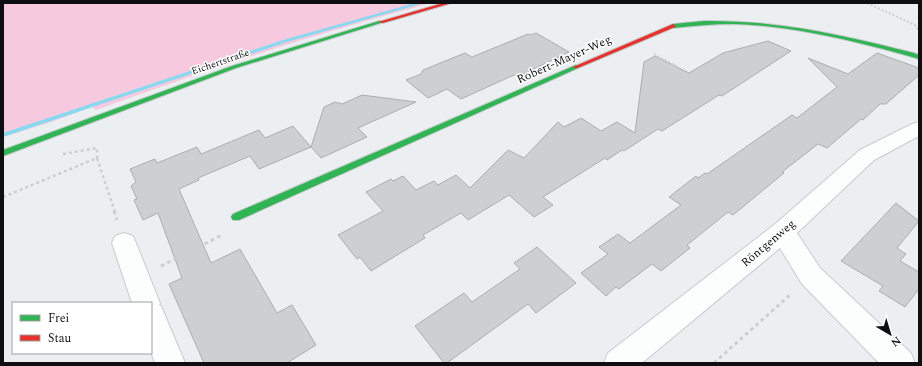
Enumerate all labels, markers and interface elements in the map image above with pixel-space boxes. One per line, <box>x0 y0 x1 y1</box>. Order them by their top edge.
street label: Robert-Mayer-Weg <box>514 30 615 89</box>
street label: Eichertstraße <box>189 45 252 79</box>
street label: Röntgenweg <box>737 215 800 272</box>
legend <box>12 302 152 354</box>
text: Frei <box>48 309 70 328</box>
north arrow <box>870 314 910 354</box>
text: Stau <box>48 329 72 348</box>
text: N <box>887 332 905 351</box>

